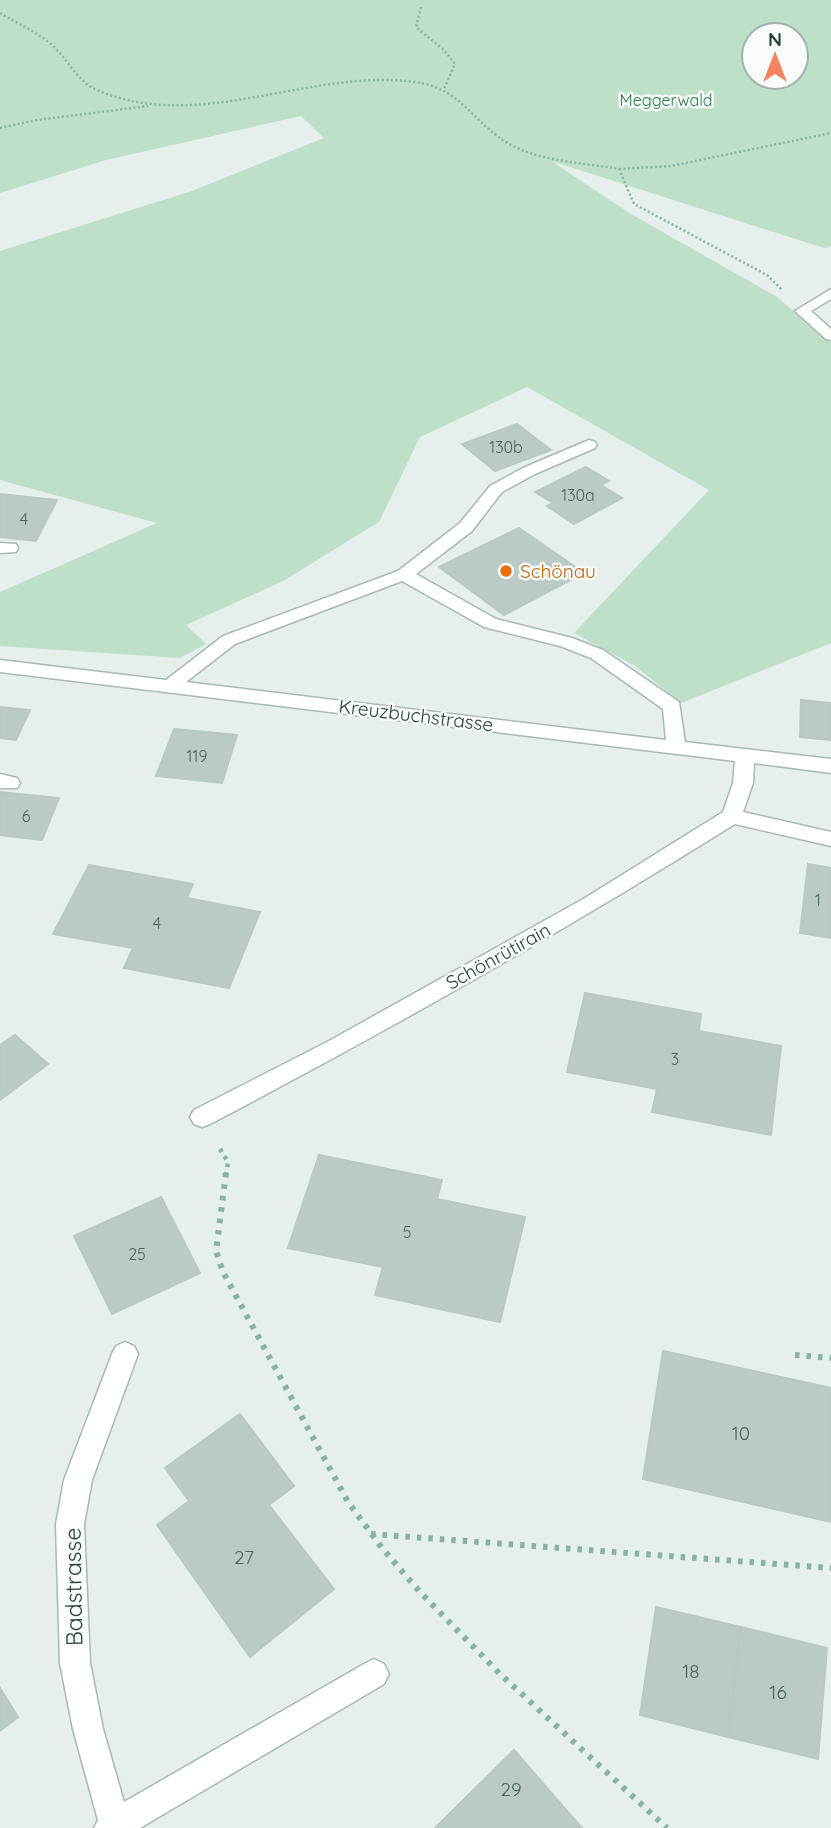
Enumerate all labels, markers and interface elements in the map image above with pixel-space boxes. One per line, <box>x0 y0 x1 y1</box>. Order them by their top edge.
north arrow <box>740 21 810 91</box>
text: N <box>768 27 782 51</box>
park label: Meggerwald <box>620 90 712 110</box>
house number: 130b <box>489 437 523 457</box>
house number: 130a <box>561 485 595 505</box>
house number: 4 <box>20 509 28 529</box>
place label: Schönau <box>520 559 596 583</box>
marker: Schönau <box>498 563 514 579</box>
street label: Kreuzbuchstrasse <box>337 694 495 736</box>
house number: 119 <box>187 746 207 766</box>
house number: 6 <box>22 806 31 826</box>
house number: 1 <box>815 890 821 910</box>
house number: 4 <box>153 913 161 933</box>
street label: Schönrütirain <box>441 917 555 995</box>
house number: 3 <box>671 1049 679 1069</box>
house number: 5 <box>403 1222 411 1242</box>
house number: 25 <box>128 1244 146 1264</box>
house number: 10 <box>732 1421 750 1445</box>
street label: Badstrasse <box>57 1527 89 1647</box>
house number: 27 <box>234 1545 254 1569</box>
house number: 18 <box>682 1659 700 1683</box>
house number: 16 <box>769 1680 787 1704</box>
house number: 29 <box>500 1777 522 1801</box>

